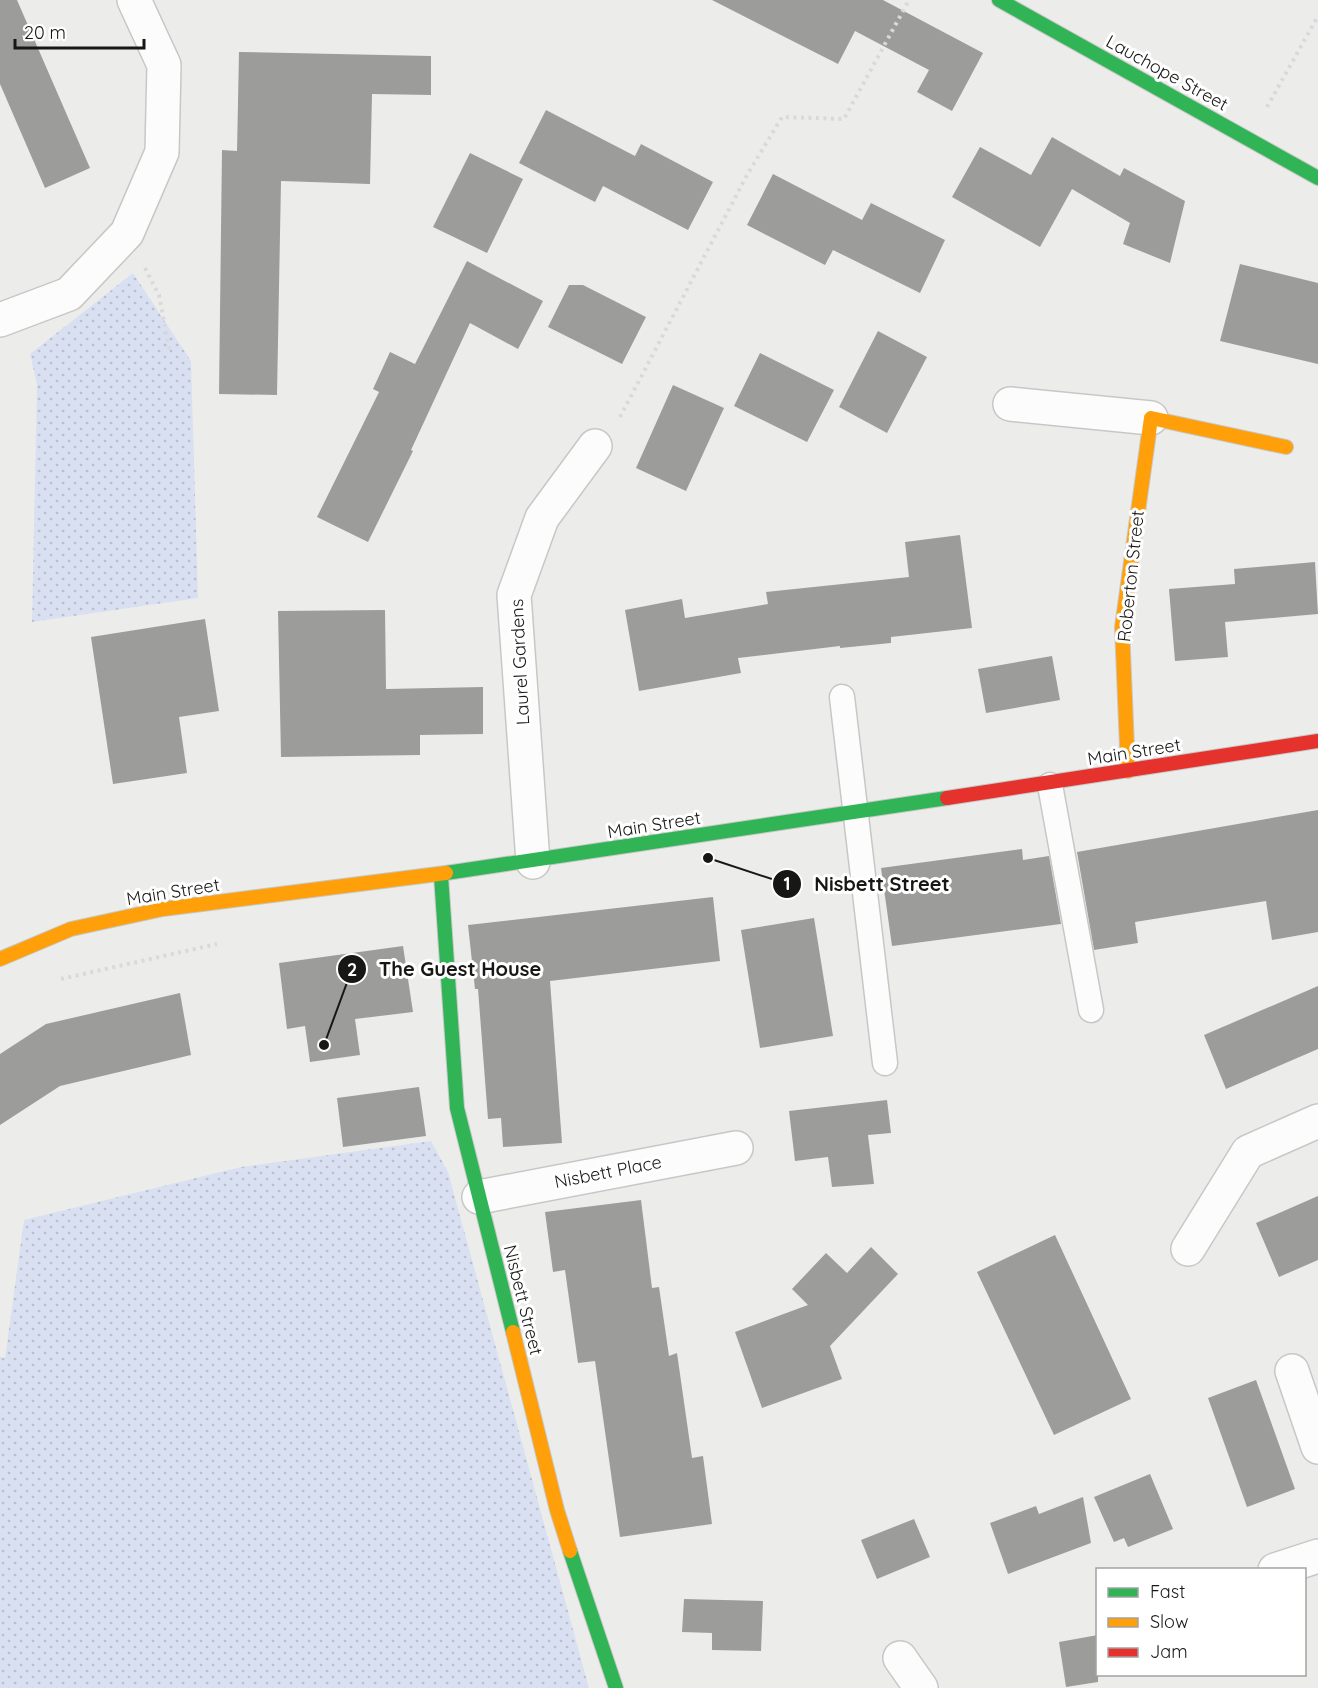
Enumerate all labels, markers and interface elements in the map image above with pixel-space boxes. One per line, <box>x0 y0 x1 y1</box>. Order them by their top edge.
scale bar <box>15 12 144 50</box>
text: 20 m <box>24 21 66 44</box>
street label: Lauchope Street <box>1102 29 1232 116</box>
street label: Roberton Street <box>1112 509 1149 643</box>
street label: Laurel Gardens <box>505 598 534 726</box>
street label: Main Street <box>1086 733 1182 770</box>
street label: Main Street <box>606 806 702 843</box>
callout: Nisbett Street <box>772 865 962 903</box>
text: Nisbett Street <box>814 871 950 896</box>
text: 1 <box>783 872 791 895</box>
street label: Main Street <box>125 873 221 910</box>
callout: The Guest House <box>337 950 553 988</box>
text: The Guest House <box>379 956 541 981</box>
text: 2 <box>347 958 357 981</box>
street label: Nisbett Place <box>552 1150 664 1193</box>
street label: Nisbett Street <box>499 1242 548 1357</box>
legend <box>1096 1568 1306 1676</box>
text: Fast <box>1150 1580 1185 1603</box>
text: Slow <box>1150 1610 1188 1633</box>
text: Jam <box>1150 1640 1188 1663</box>

